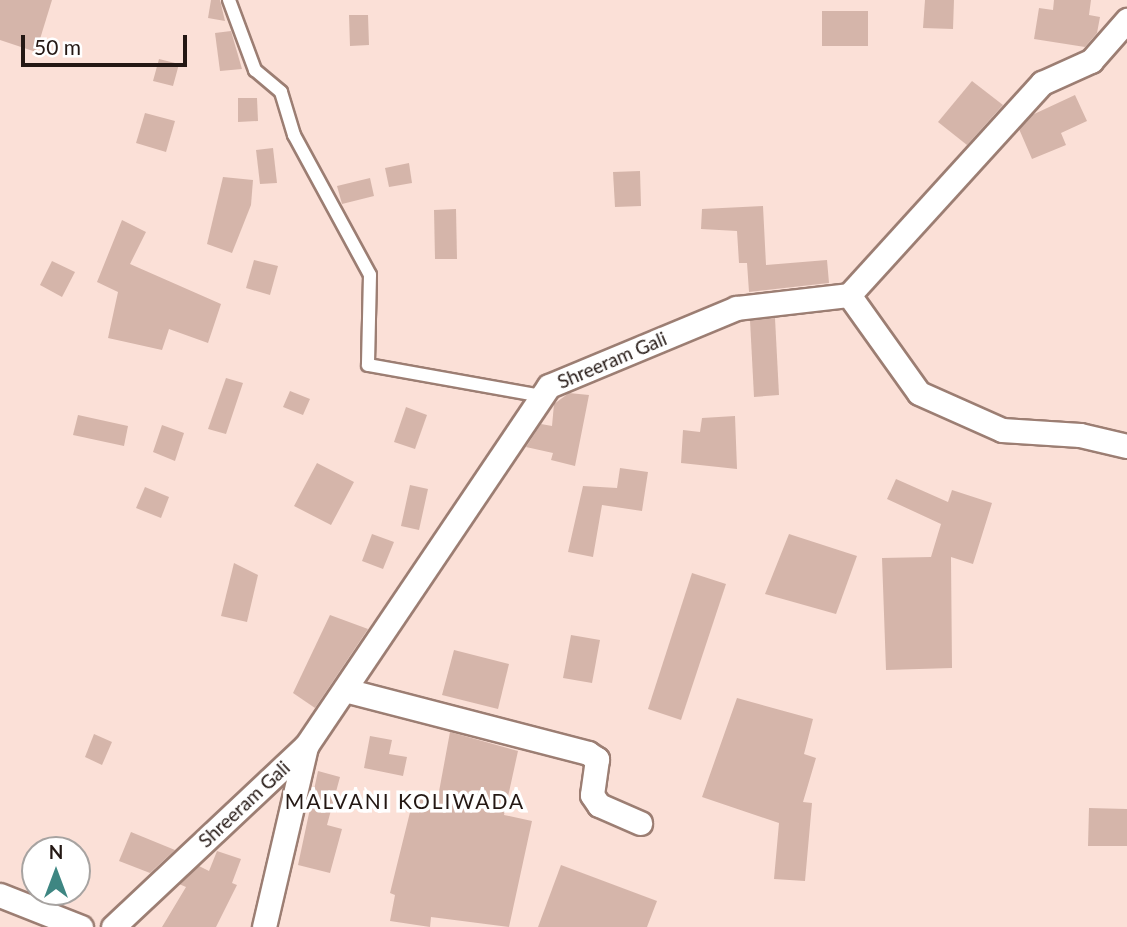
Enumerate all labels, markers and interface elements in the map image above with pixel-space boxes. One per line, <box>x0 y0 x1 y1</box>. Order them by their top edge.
scale bar <box>24 21 191 65</box>
text: 50 m <box>34 34 81 59</box>
street label: Shreeram Gali <box>554 327 670 393</box>
street label: Shreeram Gali <box>194 756 294 852</box>
district label: MALVANI KOLIWADA <box>287 788 523 814</box>
north arrow <box>21 836 91 906</box>
text: N <box>49 840 63 863</box>

